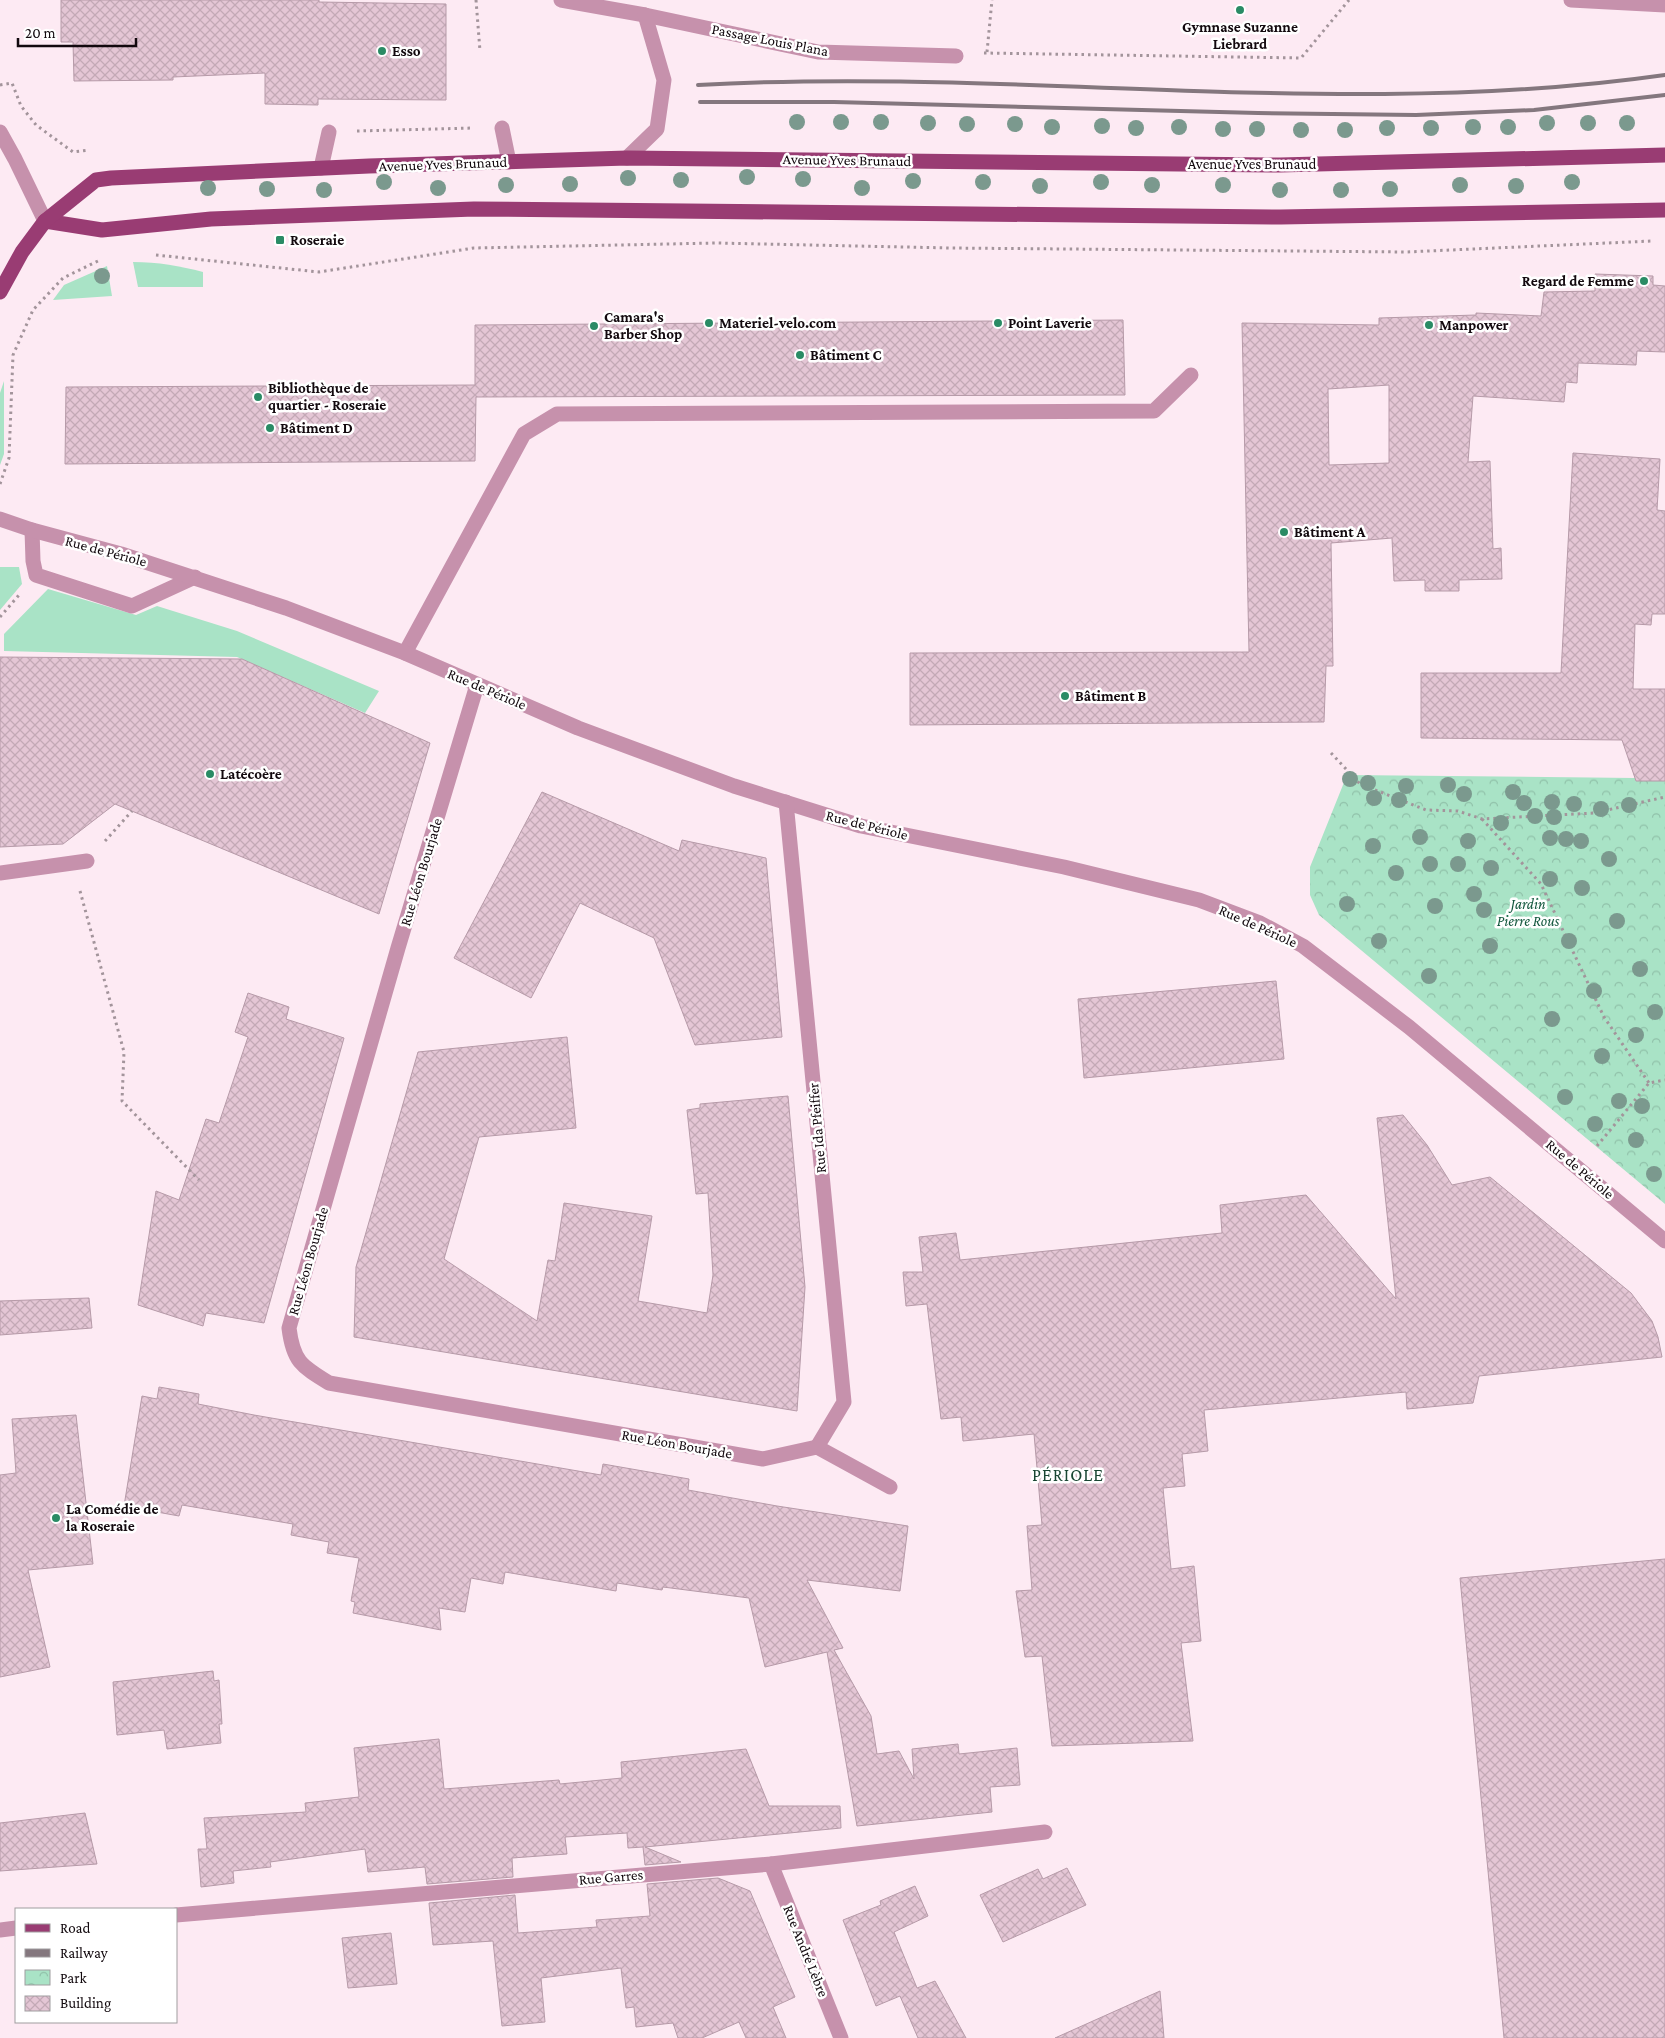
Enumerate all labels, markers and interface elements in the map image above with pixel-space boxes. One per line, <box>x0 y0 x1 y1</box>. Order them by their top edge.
marker: Gymnase Suzanne Liebrard <box>1234 4 1246 16</box>
scale bar <box>18 15 135 47</box>
place label: Gymnase Suzanne Liebrard <box>1182 19 1298 52</box>
street label: Passage Louis Plana <box>710 21 830 60</box>
text: 20 m <box>25 25 56 41</box>
place label: Esso <box>392 43 421 59</box>
marker: Esso <box>376 45 388 57</box>
street label: Avenue Yves Brunaud <box>783 151 912 169</box>
street label: Avenue Yves Brunaud <box>378 154 508 174</box>
street label: Avenue Yves Brunaud <box>1188 156 1316 172</box>
place label: Roseraie <box>290 232 344 248</box>
marker: Roseraie <box>274 234 286 246</box>
place label: Regard de Femme <box>1522 273 1634 289</box>
marker: Regard de Femme <box>1638 275 1650 287</box>
place label: Camara's Barber Shop <box>604 309 682 342</box>
place label: Materiel-velo.com <box>719 315 836 331</box>
place label: Point Laverie <box>1008 315 1092 331</box>
marker: Materiel-velo.com <box>703 317 715 329</box>
marker: Point Laverie <box>992 317 1004 329</box>
place label: Manpower <box>1439 317 1509 333</box>
marker: Manpower <box>1423 319 1435 331</box>
marker: Camara's Barber Shop <box>588 320 600 332</box>
place label: Bâtiment C <box>810 347 882 363</box>
marker: Bâtiment C <box>794 349 806 361</box>
place label: Bibliothèque de quartier - Roseraie <box>268 380 386 413</box>
marker: Bibliothèque de quartier - Roseraie <box>252 391 264 403</box>
place label: Bâtiment D <box>280 420 353 436</box>
marker: Bâtiment D <box>264 422 276 434</box>
place label: Bâtiment A <box>1294 524 1366 540</box>
marker: Bâtiment A <box>1278 526 1290 538</box>
street label: Rue de Périole <box>63 532 149 570</box>
street label: Rue de Périole <box>445 665 529 713</box>
place label: Bâtiment B <box>1075 688 1146 704</box>
marker: Bâtiment B <box>1059 690 1071 702</box>
place label: Latécoère <box>220 766 282 782</box>
marker: Latécoère <box>204 768 216 780</box>
street label: Rue de Périole <box>824 807 910 843</box>
street label: Rue Léon Bourjade <box>397 816 446 928</box>
park label: Jardin Pierre Rous <box>1497 896 1560 929</box>
street label: Rue de Périole <box>1216 902 1300 951</box>
street label: Rue Ida Pfeiffer <box>805 1081 829 1174</box>
street label: Rue de Périole <box>1543 1136 1618 1202</box>
street label: Rue Léon Bourjade <box>285 1205 332 1317</box>
street label: Rue Léon Bourjade <box>620 1426 734 1463</box>
district label: PÉRIOLE <box>1032 1465 1104 1485</box>
place label: La Comédie de la Roseraie <box>66 1501 158 1534</box>
marker: La Comédie de la Roseraie <box>50 1512 62 1524</box>
street label: Rue Garres <box>578 1866 644 1888</box>
street label: Rue André Lèbre <box>780 1903 832 2000</box>
legend <box>15 1908 178 2023</box>
text: Road <box>60 1920 91 1936</box>
text: Railway <box>60 1945 108 1962</box>
text: Park <box>60 1970 87 1986</box>
text: Building <box>60 1995 111 2012</box>

